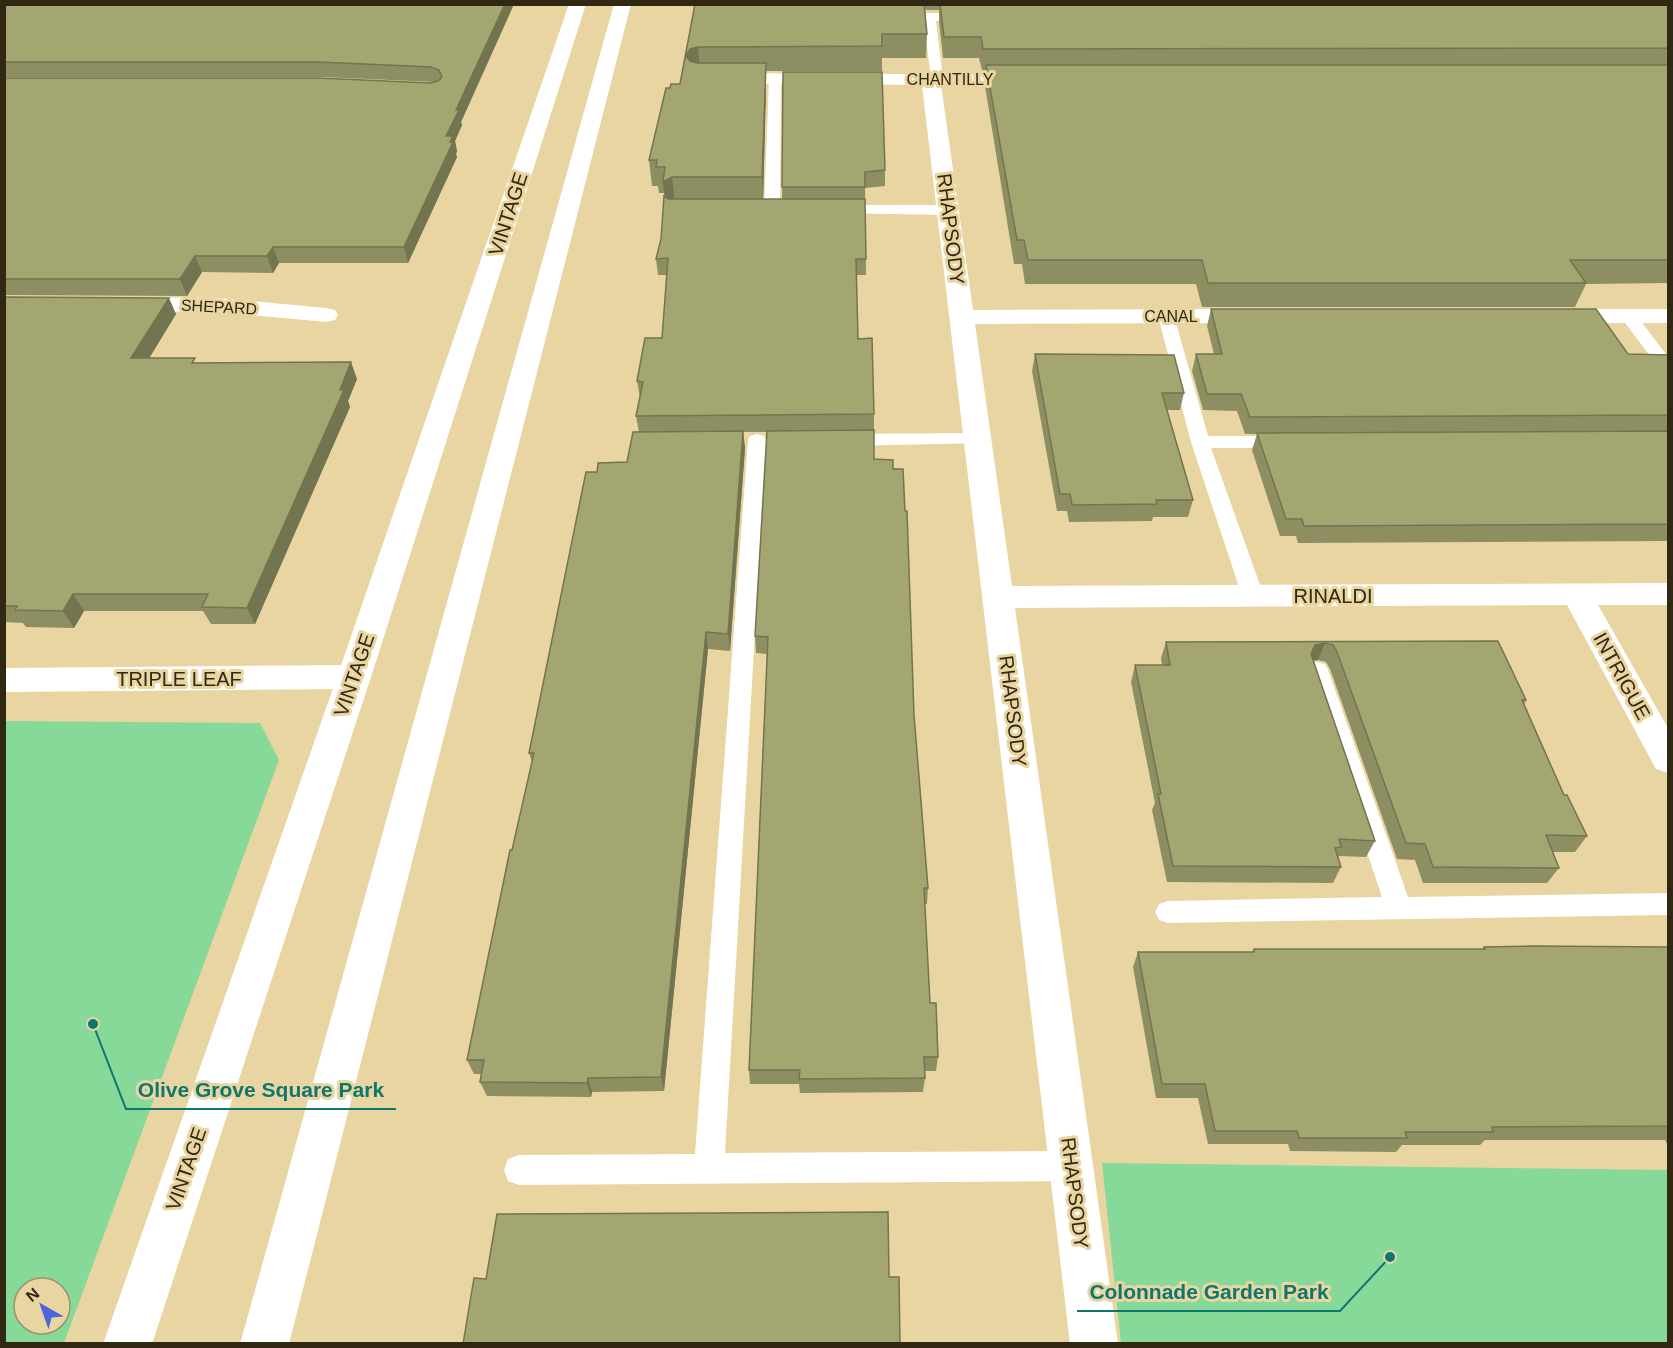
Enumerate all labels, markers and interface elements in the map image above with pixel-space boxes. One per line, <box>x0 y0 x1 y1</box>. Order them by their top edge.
street label: CHANTILLY <box>907 71 994 88</box>
street label: VINTAGE <box>484 170 532 258</box>
street label: RHAPSODY <box>933 172 969 286</box>
street label: SHEPARD <box>181 297 257 317</box>
street label: CANAL <box>1144 308 1198 325</box>
street label: RINALDI <box>1294 585 1372 607</box>
street label: INTRIGUE <box>1589 629 1655 723</box>
street label: VINTAGE <box>330 631 378 719</box>
street label: RHAPSODY <box>995 654 1031 768</box>
street label: TRIPLE LEAF <box>116 668 242 690</box>
callout: Olive Grove Square Park <box>126 1070 396 1109</box>
text: Olive Grove Square Park <box>138 1078 384 1101</box>
street label: VINTAGE <box>162 1125 210 1213</box>
street label: RHAPSODY <box>1057 1136 1093 1250</box>
callout: Colonnade Garden Park <box>1077 1272 1340 1311</box>
north arrow <box>12 1276 72 1336</box>
text: Colonnade Garden Park <box>1089 1280 1329 1303</box>
text: N <box>23 1285 43 1305</box>

